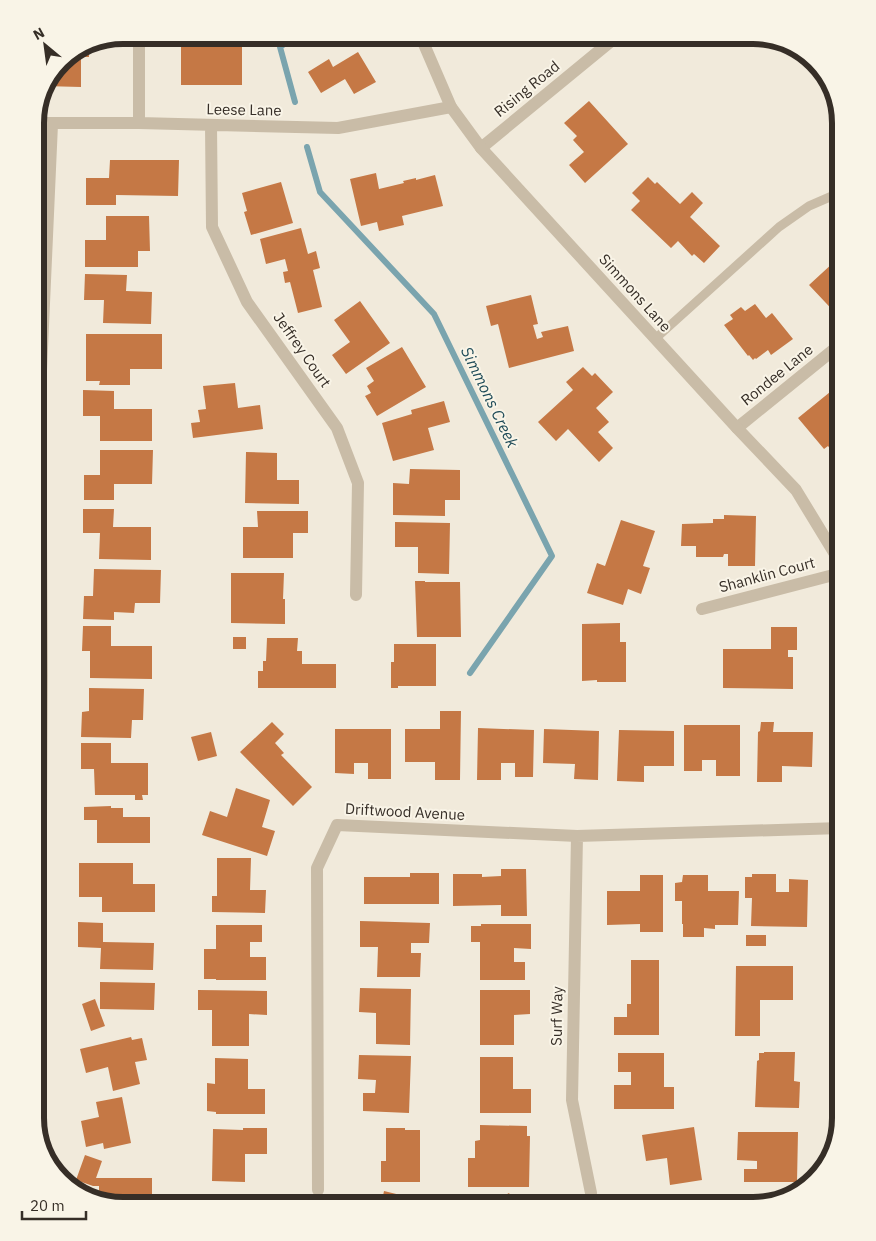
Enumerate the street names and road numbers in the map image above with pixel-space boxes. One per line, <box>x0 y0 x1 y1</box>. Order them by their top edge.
street label: Rising Road <box>490 56 563 121</box>
street label: Leese Lane <box>206 99 282 120</box>
street label: Simmons Lane <box>595 250 675 336</box>
street label: Jeffrey Court <box>270 309 335 391</box>
street label: Rondee Lane <box>737 340 817 409</box>
street label: Shanklin Court <box>717 553 817 596</box>
street label: Driftwood Avenue <box>345 799 465 824</box>
street label: Surf Way <box>546 985 567 1046</box>

